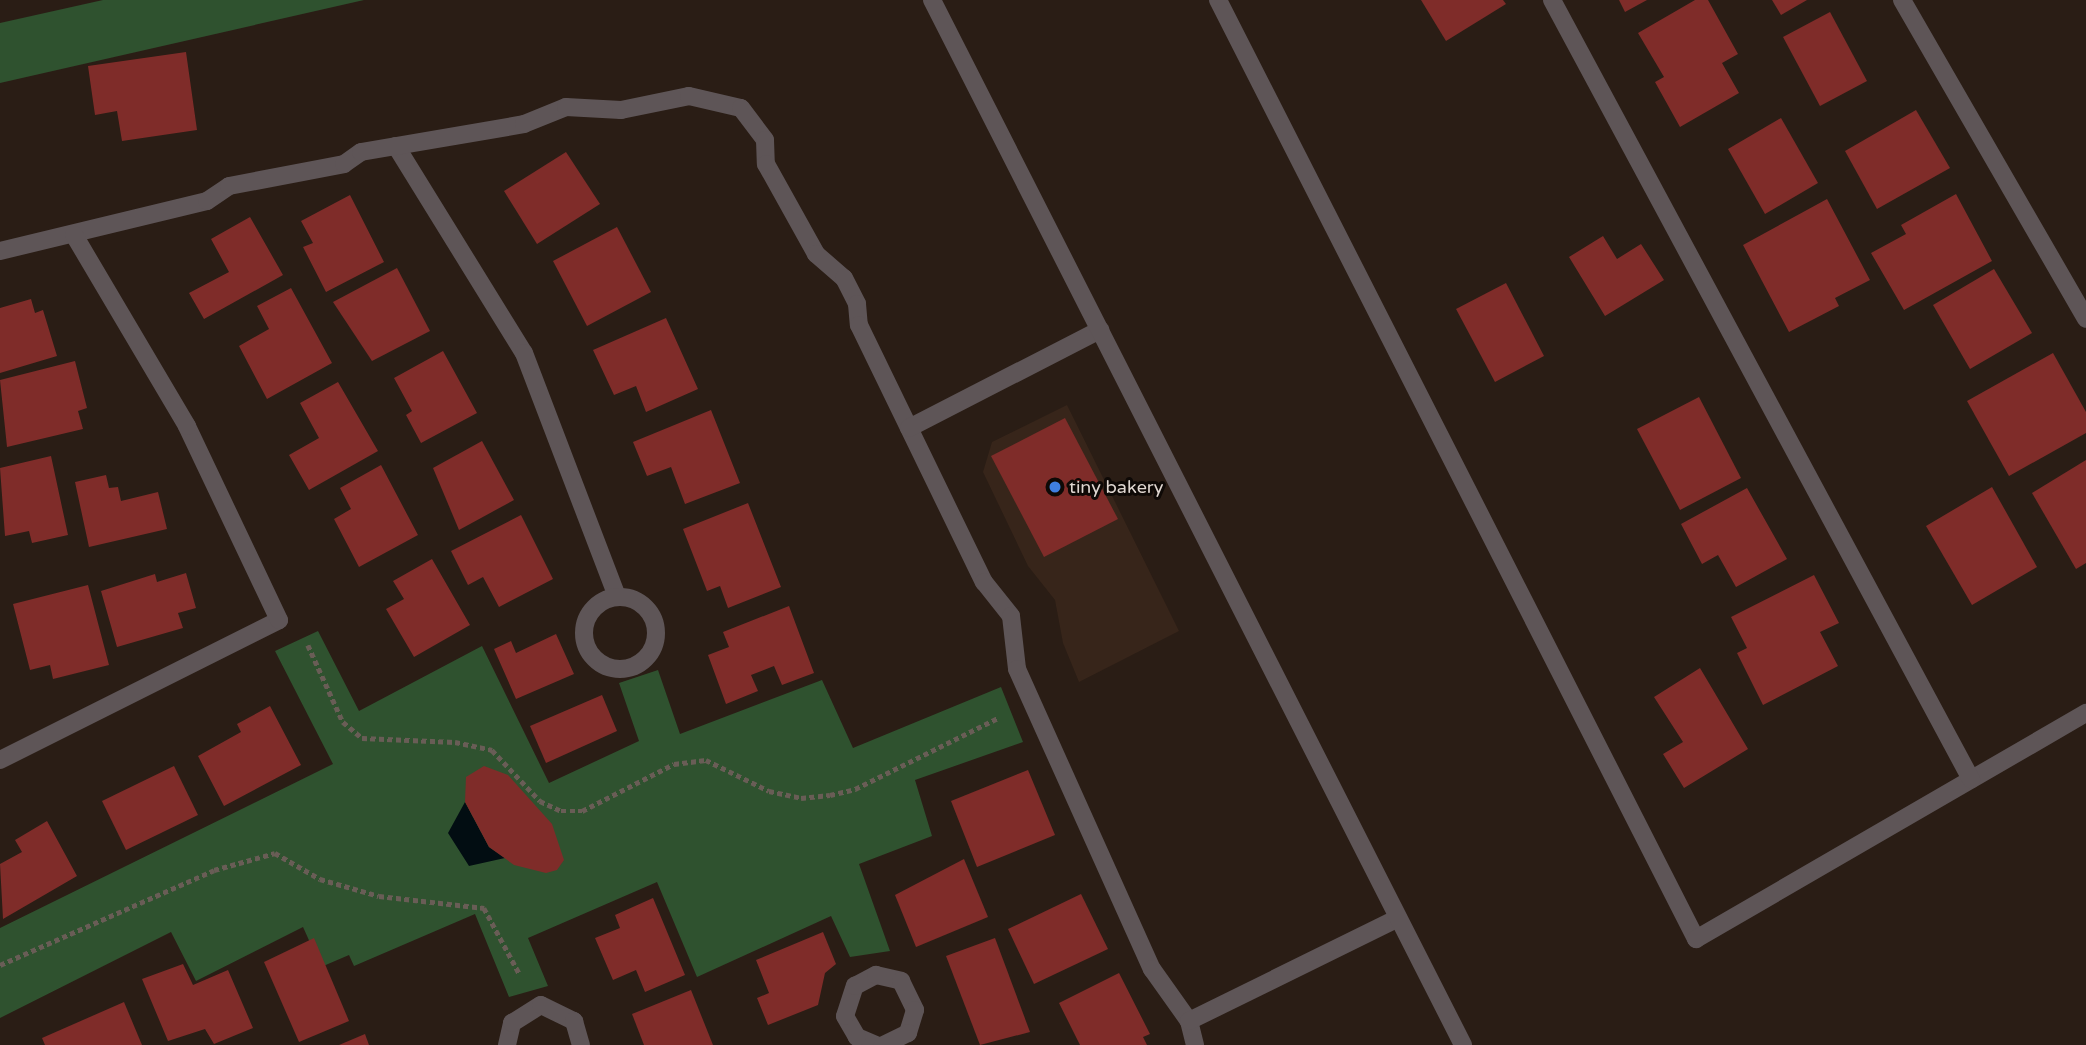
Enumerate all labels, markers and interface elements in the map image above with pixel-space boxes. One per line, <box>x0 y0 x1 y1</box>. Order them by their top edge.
place label: tiny bakery <box>1069 476 1163 498</box>
marker: tiny bakery <box>1047 479 1063 495</box>

